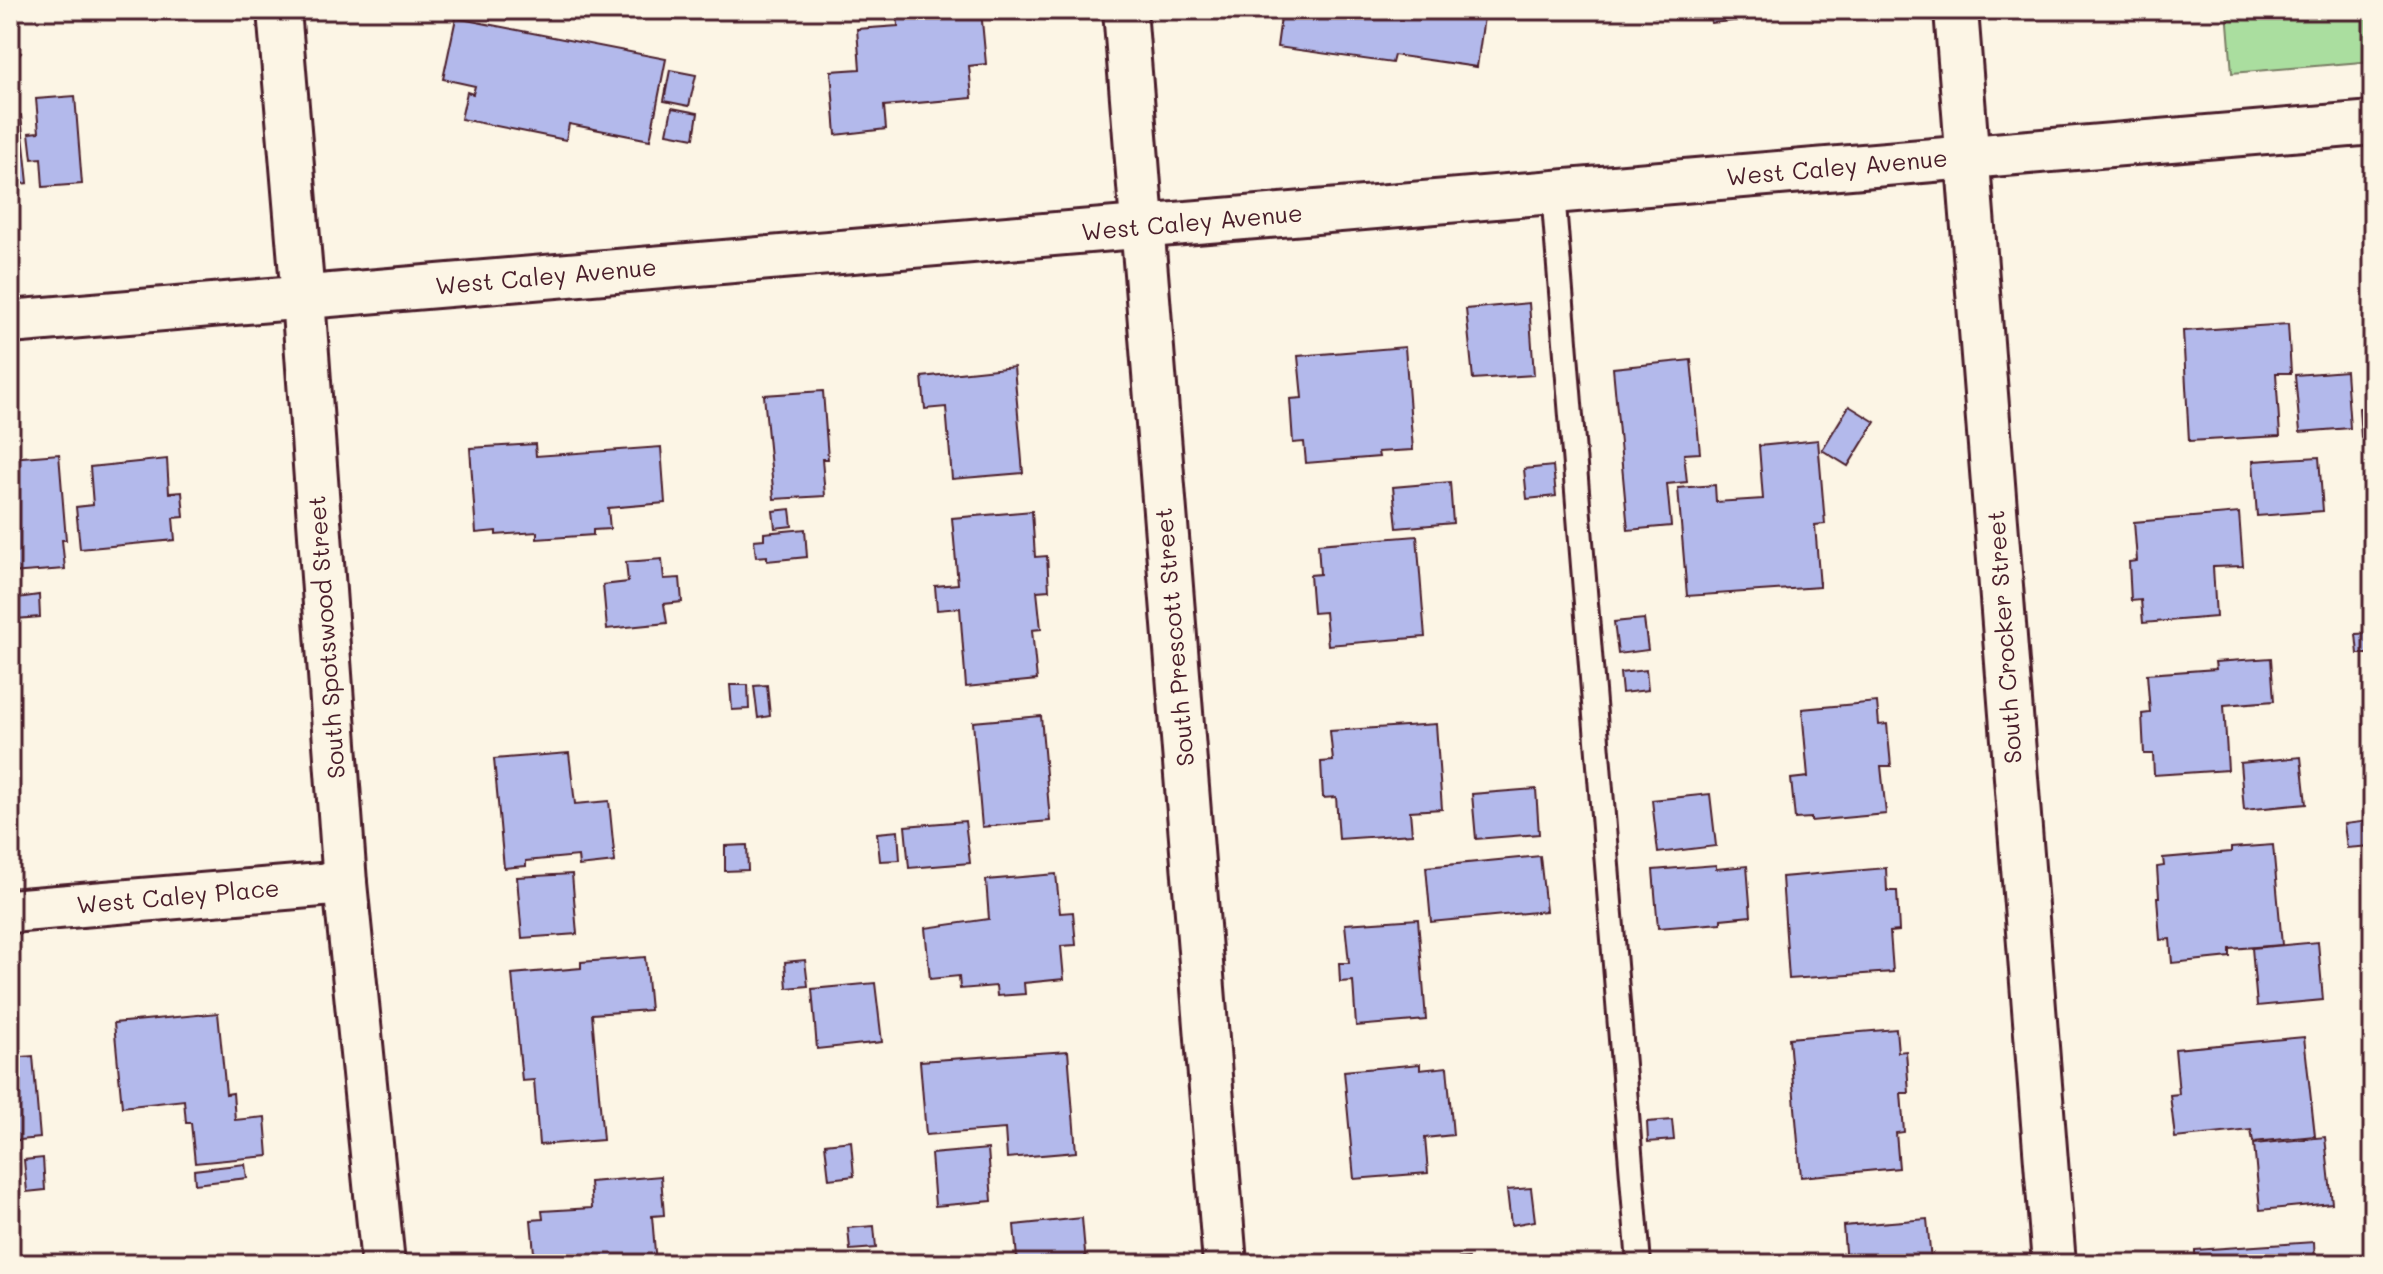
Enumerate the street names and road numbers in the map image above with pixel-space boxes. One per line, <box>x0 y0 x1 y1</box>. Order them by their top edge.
street label: West Caley Avenue <box>1725 141 1949 192</box>
street label: West Caley Avenue <box>1080 196 1304 247</box>
street label: West Caley Avenue <box>434 250 658 301</box>
street label: South Spotswood Street <box>300 494 351 780</box>
street label: South Prescott Street <box>1147 507 1200 768</box>
street label: South Crocker Street <box>1979 509 2028 765</box>
street label: West Caley Place <box>75 871 281 920</box>

